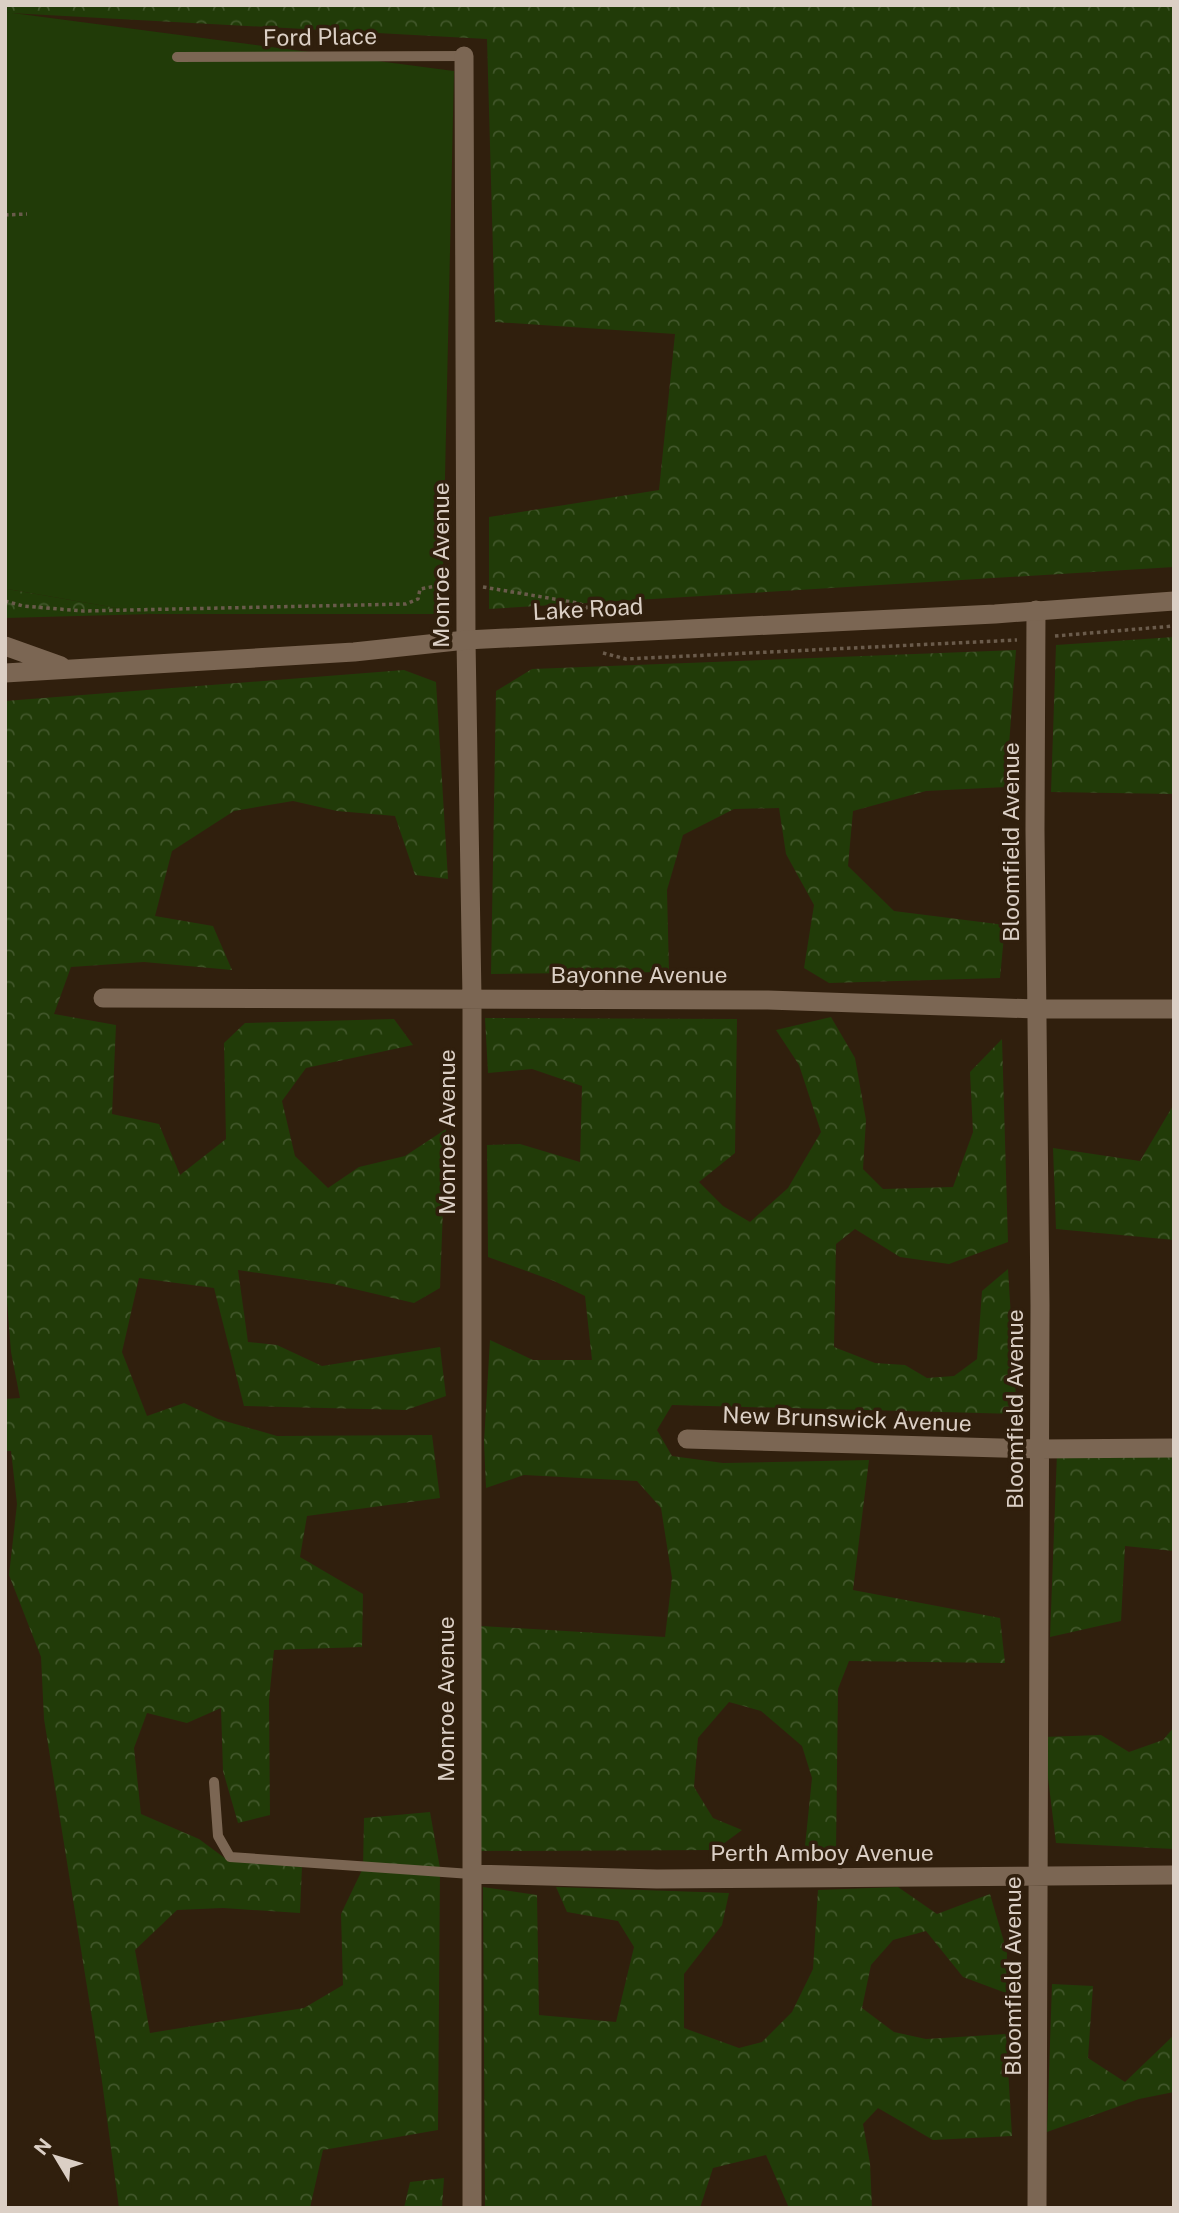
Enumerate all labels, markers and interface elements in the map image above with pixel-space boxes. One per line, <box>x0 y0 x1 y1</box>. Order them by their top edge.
street label: Ford Place <box>263 22 377 51</box>
street label: Monroe Avenue <box>427 482 454 648</box>
street label: Lake Road <box>532 592 644 625</box>
street label: Bloomfield Avenue <box>997 742 1024 942</box>
street label: Bayonne Avenue <box>551 961 727 988</box>
street label: Monroe Avenue <box>433 1049 460 1215</box>
street label: Bloomfield Avenue <box>1001 1309 1028 1509</box>
street label: New Brunswick Avenue <box>722 1401 972 1436</box>
street label: Monroe Avenue <box>432 1616 459 1782</box>
street label: Perth Amboy Avenue <box>710 1839 934 1866</box>
street label: Bloomfield Avenue <box>999 1876 1026 2076</box>
north arrow <box>21 2122 91 2192</box>
text: N <box>29 2134 56 2159</box>

